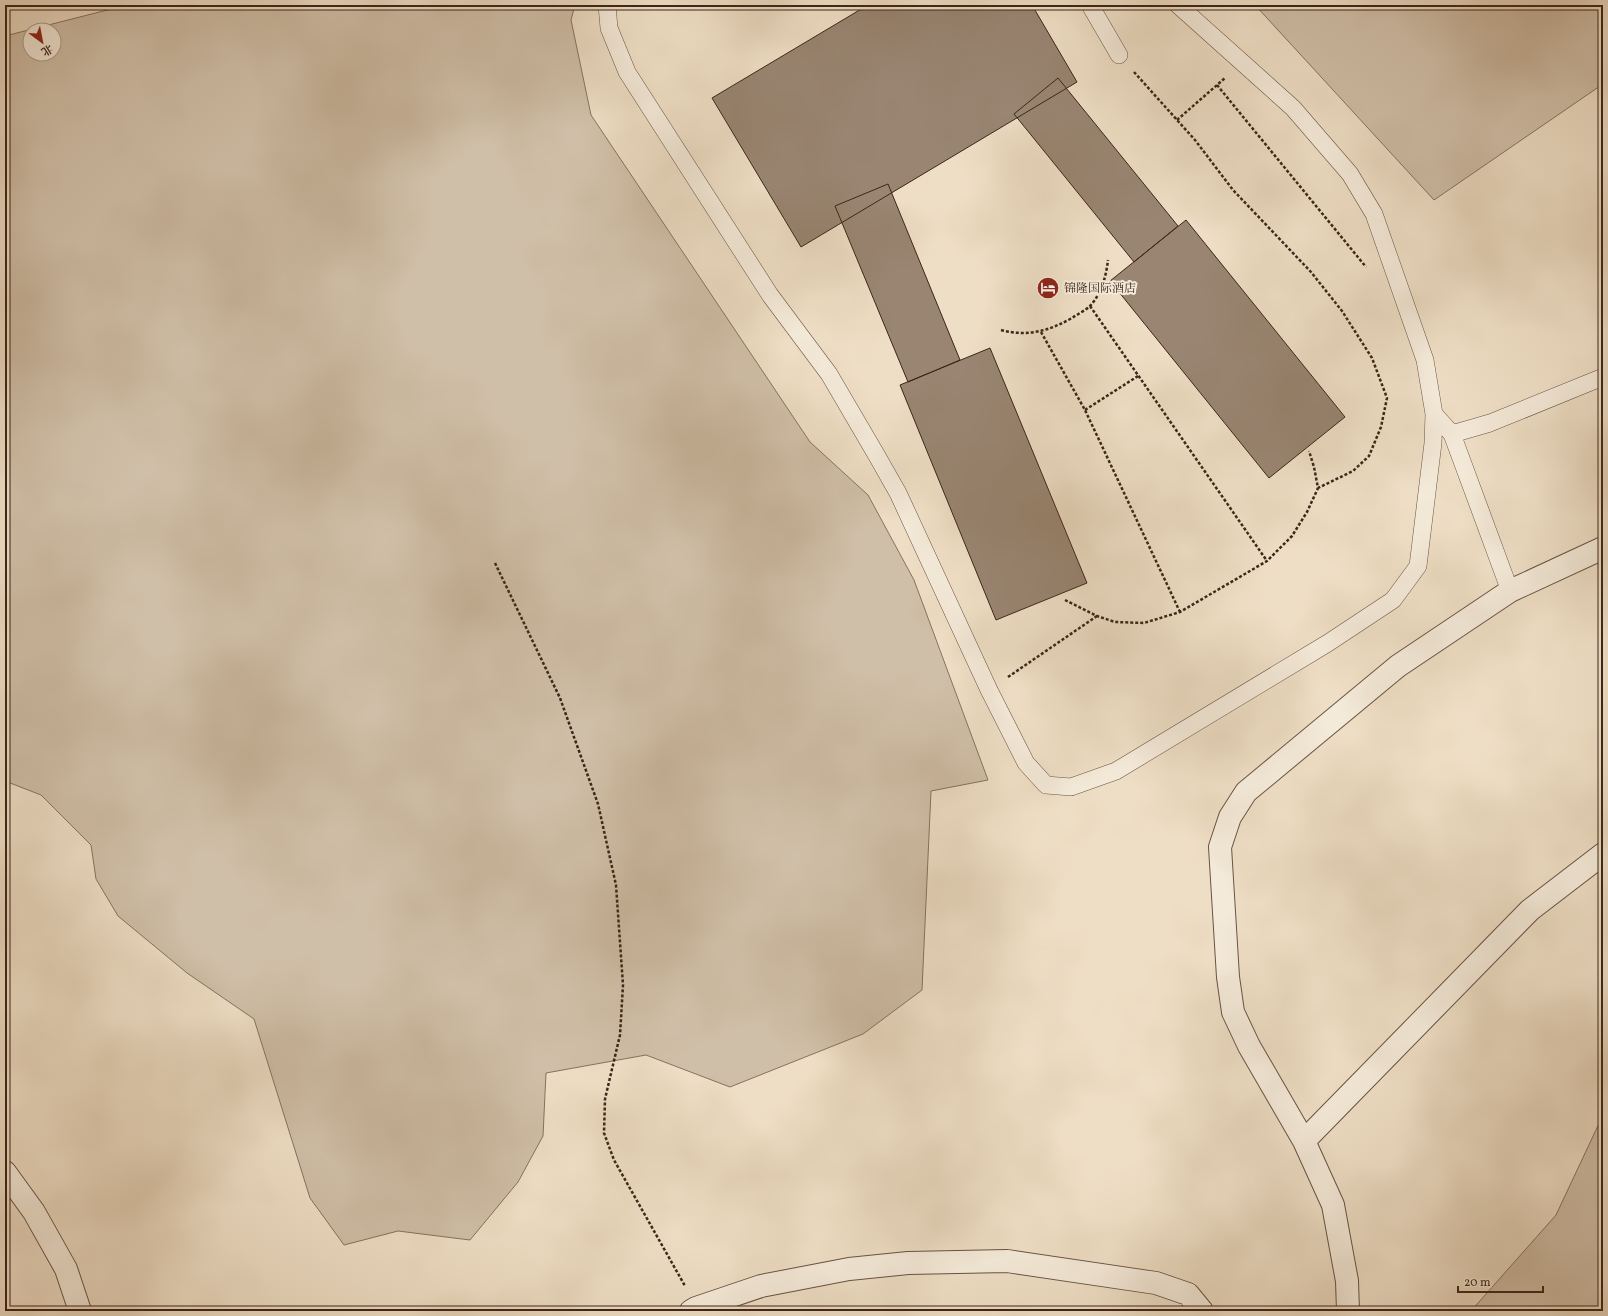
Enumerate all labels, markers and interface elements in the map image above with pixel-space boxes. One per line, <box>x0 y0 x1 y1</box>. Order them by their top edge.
north arrow <box>22 22 62 62</box>
text: 北 <box>38 40 55 58</box>
hotel icon: 锦隆国际酒店 <box>1035 275 1061 301</box>
place label: 锦隆国际酒店 <box>1064 281 1136 297</box>
scale bar <box>1458 1268 1543 1294</box>
text: 20 m <box>1464 1275 1491 1291</box>

